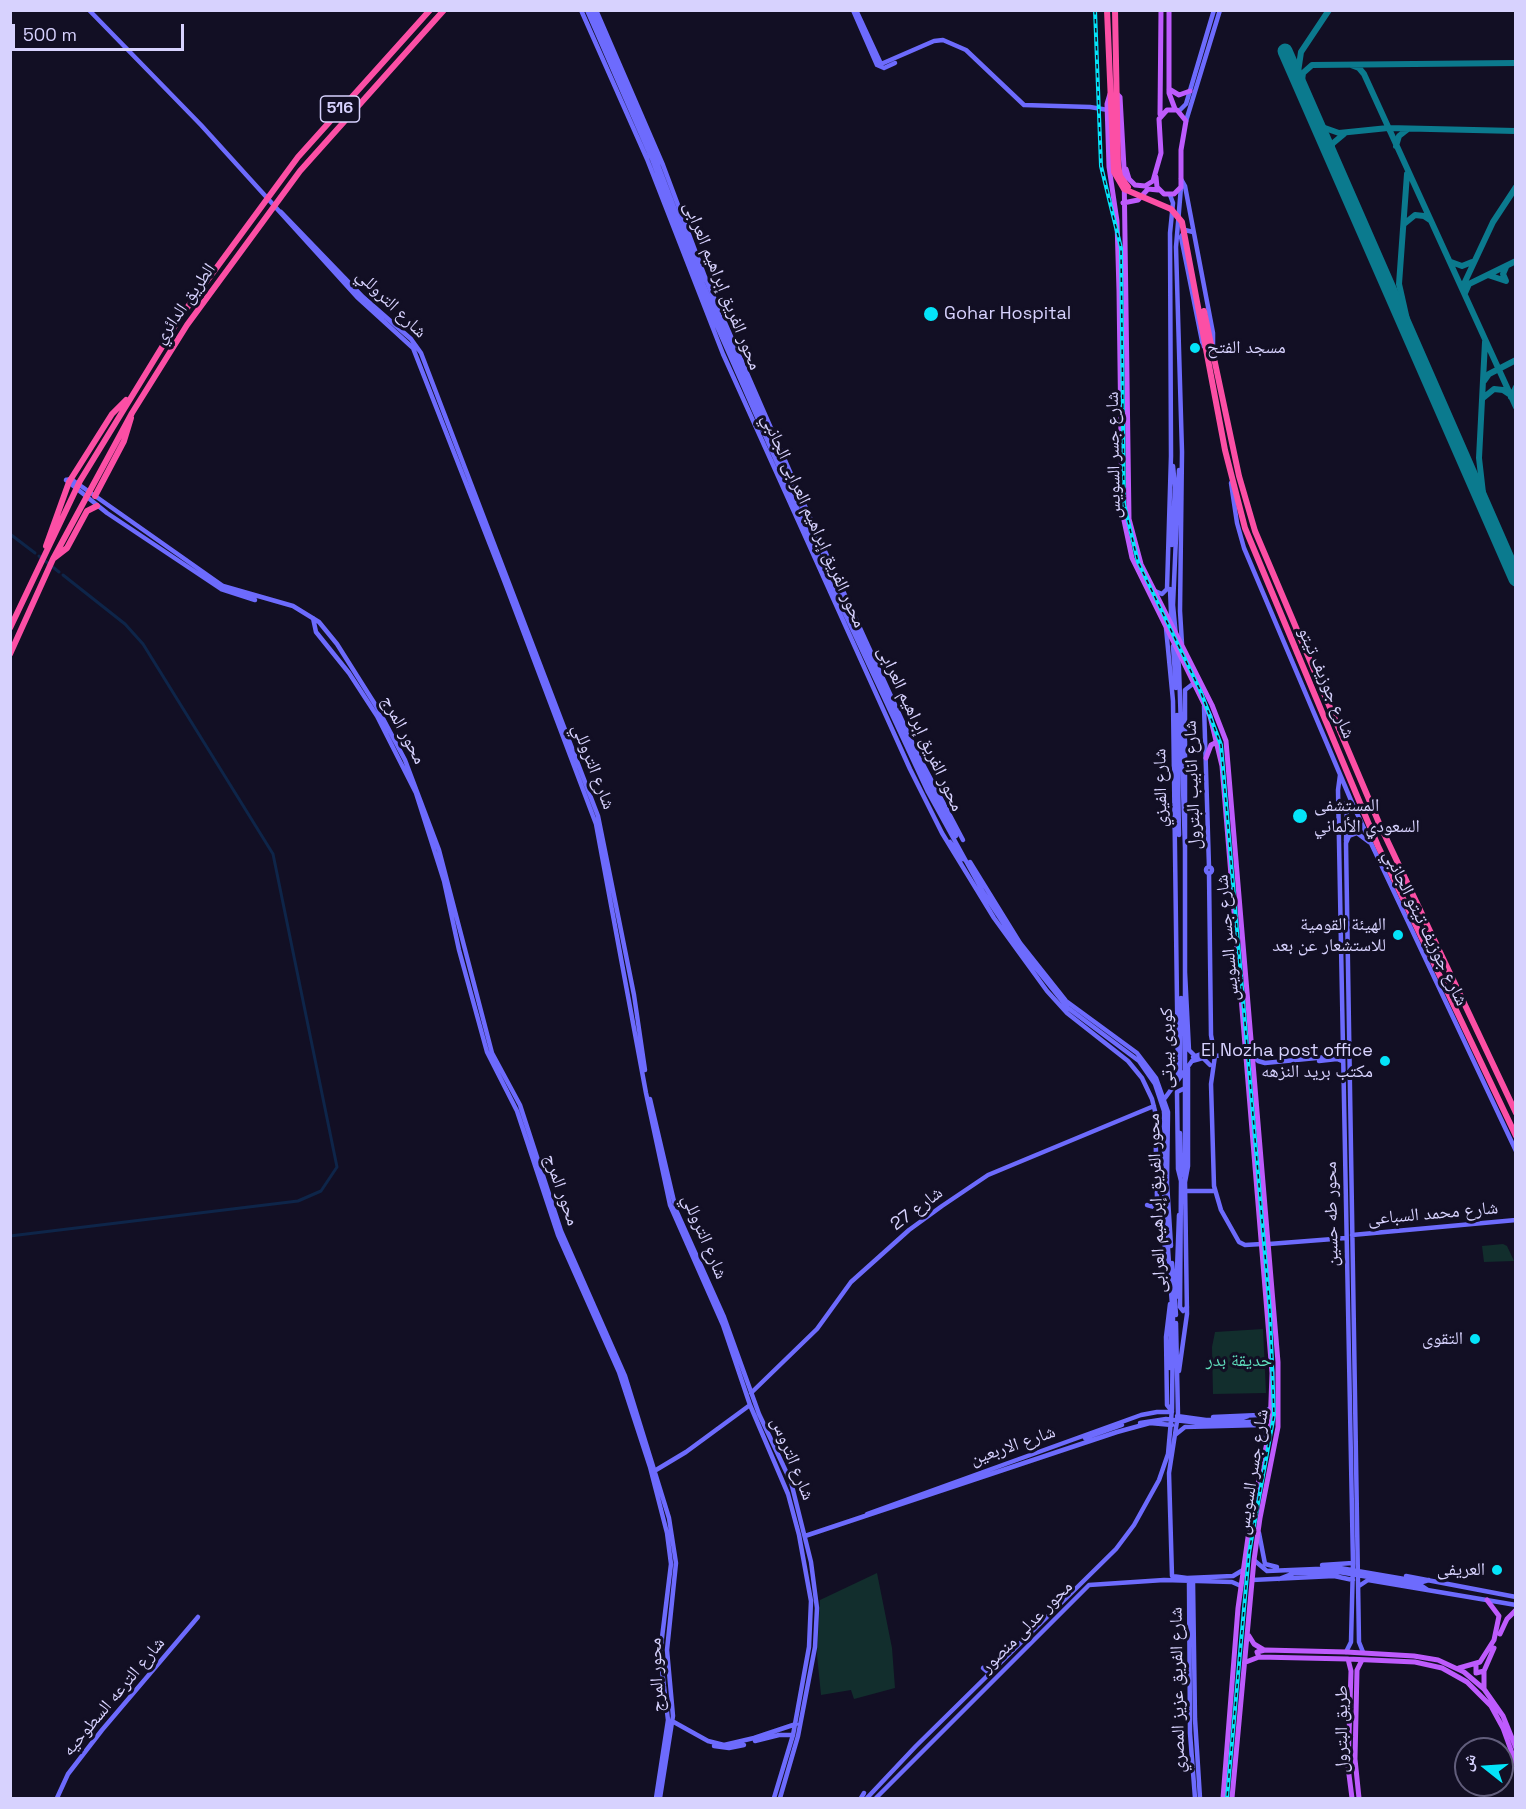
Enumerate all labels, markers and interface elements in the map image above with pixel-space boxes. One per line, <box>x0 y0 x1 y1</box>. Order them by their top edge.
scale bar <box>15 12 188 50</box>
text: 500 m <box>23 23 77 46</box>
road number: 516 <box>320 96 360 122</box>
street label: محور الفريق إبراهيم العرابى <box>678 199 766 373</box>
street label: الطريق الدائري <box>149 260 221 348</box>
street label: شارع التروللي <box>351 265 431 343</box>
place label: Gohar Hospital <box>944 303 1071 325</box>
marker: Gohar Hospital <box>922 305 940 323</box>
place label: مسجد الفتح <box>1207 337 1286 359</box>
marker: مسجد الفتح <box>1188 341 1202 355</box>
street label: شارع جسر السويس <box>1102 391 1126 519</box>
street label: محور الفريق إبراهيم العرابى الجانبي <box>756 411 870 631</box>
street label: شارع جوزيف تيتو <box>1293 624 1359 742</box>
street label: محور الفريق إبراهيم العرابى <box>872 643 968 815</box>
street label: محور المرج <box>376 692 430 768</box>
street label: شارع انابيب البترول <box>1180 720 1206 850</box>
street label: شارع التروللي <box>567 721 619 813</box>
street label: شارع الفيزي <box>1150 748 1172 828</box>
place label: المستشفى السعودي الألماني <box>1314 795 1420 838</box>
marker: المستشفى السعودي الألماني <box>1291 807 1309 825</box>
street label: شارع جوزيف تيتو الجانبي <box>1378 847 1472 1009</box>
street label: شارع جسر السويس <box>1212 874 1244 1002</box>
place label: الهيئة القومية للاستشعار عن بعد <box>1272 914 1386 956</box>
marker: الهيئة القومية للاستشعار عن بعد <box>1391 928 1405 942</box>
street label: كوبرى بيرتى <box>1156 1007 1178 1089</box>
place label: El Nozha post office مكتب بريد النزهه <box>1201 1040 1373 1082</box>
marker: El Nozha post office مكتب بريد النزهه <box>1378 1054 1392 1068</box>
street label: محور الفريق إبراهيم العرابى <box>1143 1113 1171 1293</box>
street label: محور المرج <box>539 1151 583 1229</box>
street label: محور طه حسين <box>1320 1161 1344 1267</box>
street label: شارع 27 <box>887 1182 947 1236</box>
street label: شارع التروللي <box>677 1191 731 1283</box>
street label: شارع محمد السباعى <box>1367 1198 1499 1230</box>
place label: التقوى <box>1422 1328 1463 1350</box>
marker: التقوى <box>1468 1332 1482 1346</box>
park label: حديقة بدر <box>1206 1350 1272 1372</box>
street label: شارع جسر السويس <box>1232 1408 1274 1536</box>
street label: شارع التروس <box>766 1414 818 1504</box>
street label: شارع الاربعين <box>967 1421 1059 1471</box>
place label: العريفى <box>1437 1559 1485 1581</box>
marker: العريفى <box>1490 1563 1504 1577</box>
street label: محور عدلى منصور <box>976 1576 1078 1678</box>
street label: شارع الفريق عزيز المصري <box>1166 1607 1190 1773</box>
street label: شارع الترعه السطوحيه <box>58 1633 170 1761</box>
street label: محور المرج <box>645 1637 669 1713</box>
street label: طريق البترول <box>1331 1685 1353 1773</box>
north arrow <box>1454 1737 1514 1797</box>
text: ش <box>1456 1751 1481 1773</box>

